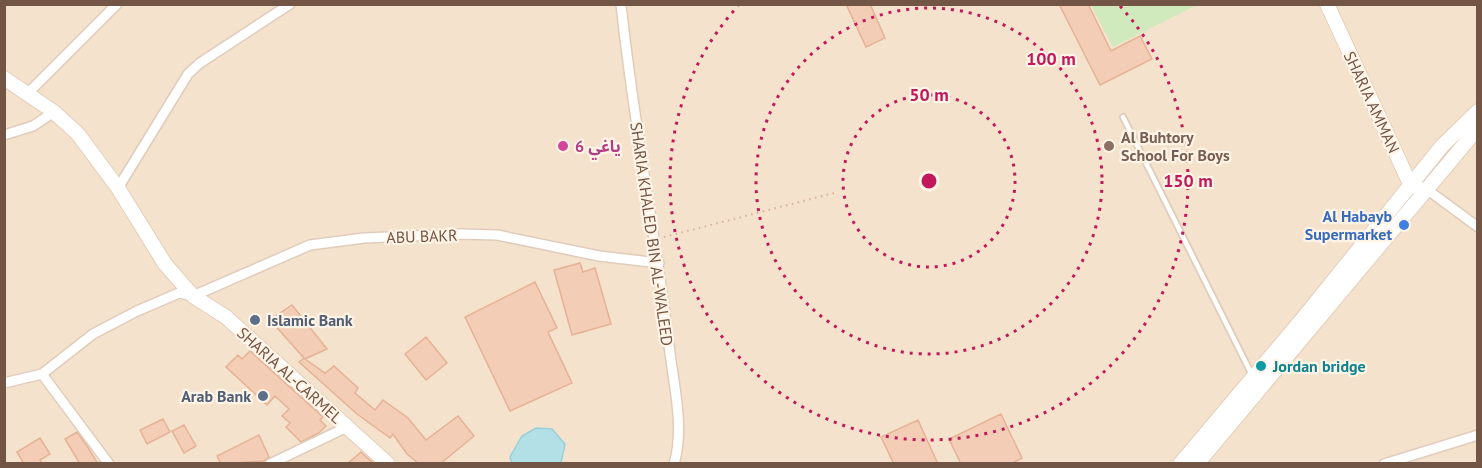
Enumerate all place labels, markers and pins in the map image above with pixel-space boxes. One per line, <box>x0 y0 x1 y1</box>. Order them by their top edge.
place label: Al Buhtory School For Boys <box>1121 127 1230 165</box>
place label: ياغي 6 <box>575 136 621 160</box>
marker: ياغي 6 <box>556 139 570 153</box>
marker: Al Buhtory School For Boys <box>1102 139 1116 153</box>
centre of rings <box>919 171 939 191</box>
place label: Al Habayb Supermarket <box>1305 206 1392 244</box>
marker: Al Habayb Supermarket <box>1397 218 1411 232</box>
place label: Islamic Bank <box>267 310 353 330</box>
marker: Islamic Bank <box>248 313 262 327</box>
place label: Jordan bridge <box>1272 356 1366 376</box>
marker: Jordan bridge <box>1254 359 1268 373</box>
place label: Arab Bank <box>181 386 251 406</box>
marker: Arab Bank <box>256 389 270 403</box>

